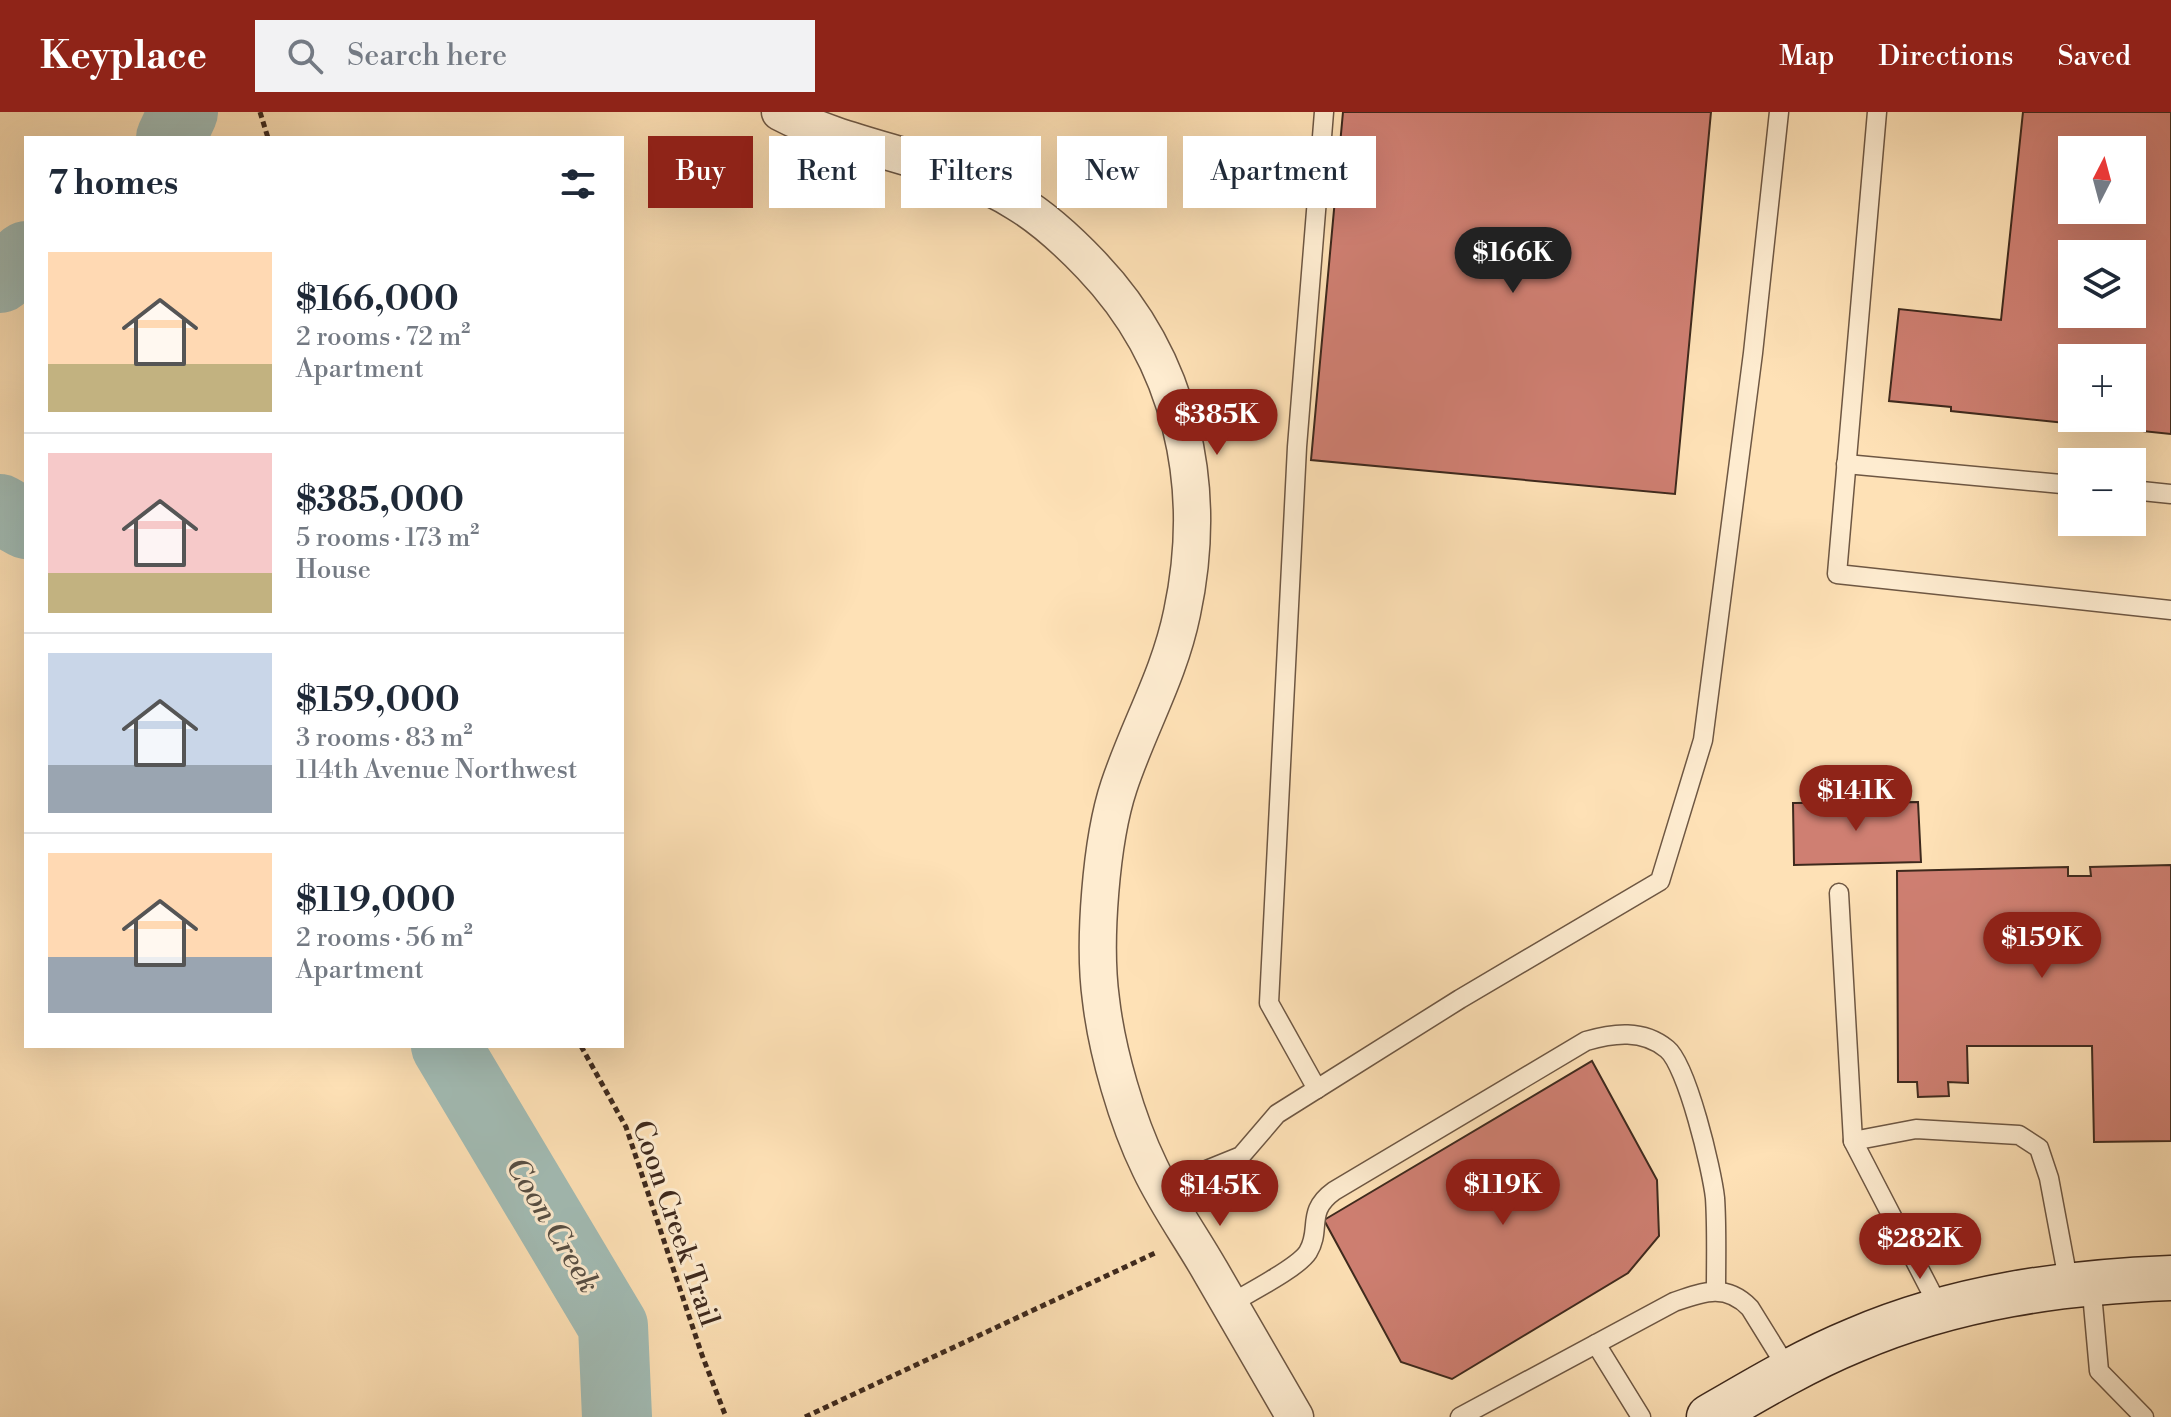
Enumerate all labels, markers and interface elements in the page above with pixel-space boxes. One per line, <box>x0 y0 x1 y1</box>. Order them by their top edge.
search box <box>255 20 815 92</box>
text: Keyplace <box>40 33 207 80</box>
icon: search <box>283 34 327 78</box>
text: Search here <box>347 37 507 75</box>
text: Map <box>1779 39 1834 74</box>
text: Directions <box>1878 39 2013 74</box>
text: Saved <box>2057 39 2131 74</box>
chip: Buy <box>648 136 753 208</box>
chip: Rent <box>769 136 885 208</box>
chip: Filters <box>901 136 1041 208</box>
chip: New <box>1057 136 1167 208</box>
chip: Apartment <box>1183 136 1376 208</box>
north arrow <box>2058 136 2146 224</box>
map controls <box>2058 136 2146 536</box>
icon: filters <box>556 162 600 206</box>
text: 7 homes <box>48 163 178 205</box>
pin: $166K <box>1457 227 1569 295</box>
text: $166K <box>1473 237 1553 269</box>
button: layers <box>2058 240 2146 328</box>
text: $166,000 <box>296 279 459 321</box>
icon: home <box>112 284 208 380</box>
text: 2 rooms · 72 m² <box>296 321 470 353</box>
button: + <box>2058 344 2146 432</box>
text: Apartment <box>296 353 424 385</box>
pin: $385K <box>1161 389 1273 457</box>
text: $385K <box>1175 399 1259 431</box>
button: − <box>2058 448 2146 536</box>
text: $385,000 <box>296 480 464 522</box>
icon: home <box>112 485 208 581</box>
text: 5 rooms · 173 m² <box>296 522 479 554</box>
text: House <box>296 554 371 586</box>
text: $159,000 <box>296 680 460 722</box>
icon: home <box>112 685 208 781</box>
text: 3 rooms · 83 m² <box>296 722 473 754</box>
text: 114th Avenue Northwest <box>296 754 577 786</box>
pin: $141K <box>1800 765 1912 833</box>
text: $141K <box>1817 775 1895 807</box>
text: $119,000 <box>296 880 455 922</box>
icon: home <box>112 885 208 981</box>
pin: $159K <box>1986 912 2098 980</box>
text: 2 rooms · 56 m² <box>296 922 473 954</box>
text: $159K <box>2001 922 2083 954</box>
text: Apartment <box>296 954 424 986</box>
street label: Coon Creek Trail <box>624 1116 727 1331</box>
water label: Coon Creek <box>497 1151 607 1300</box>
pin: $119K <box>1447 1159 1559 1227</box>
pin: $145K <box>1164 1160 1276 1228</box>
text: $119K <box>1464 1169 1542 1201</box>
text: $145K <box>1179 1170 1261 1202</box>
pin: $282K <box>1864 1213 1976 1281</box>
text: $282K <box>1877 1223 1963 1255</box>

